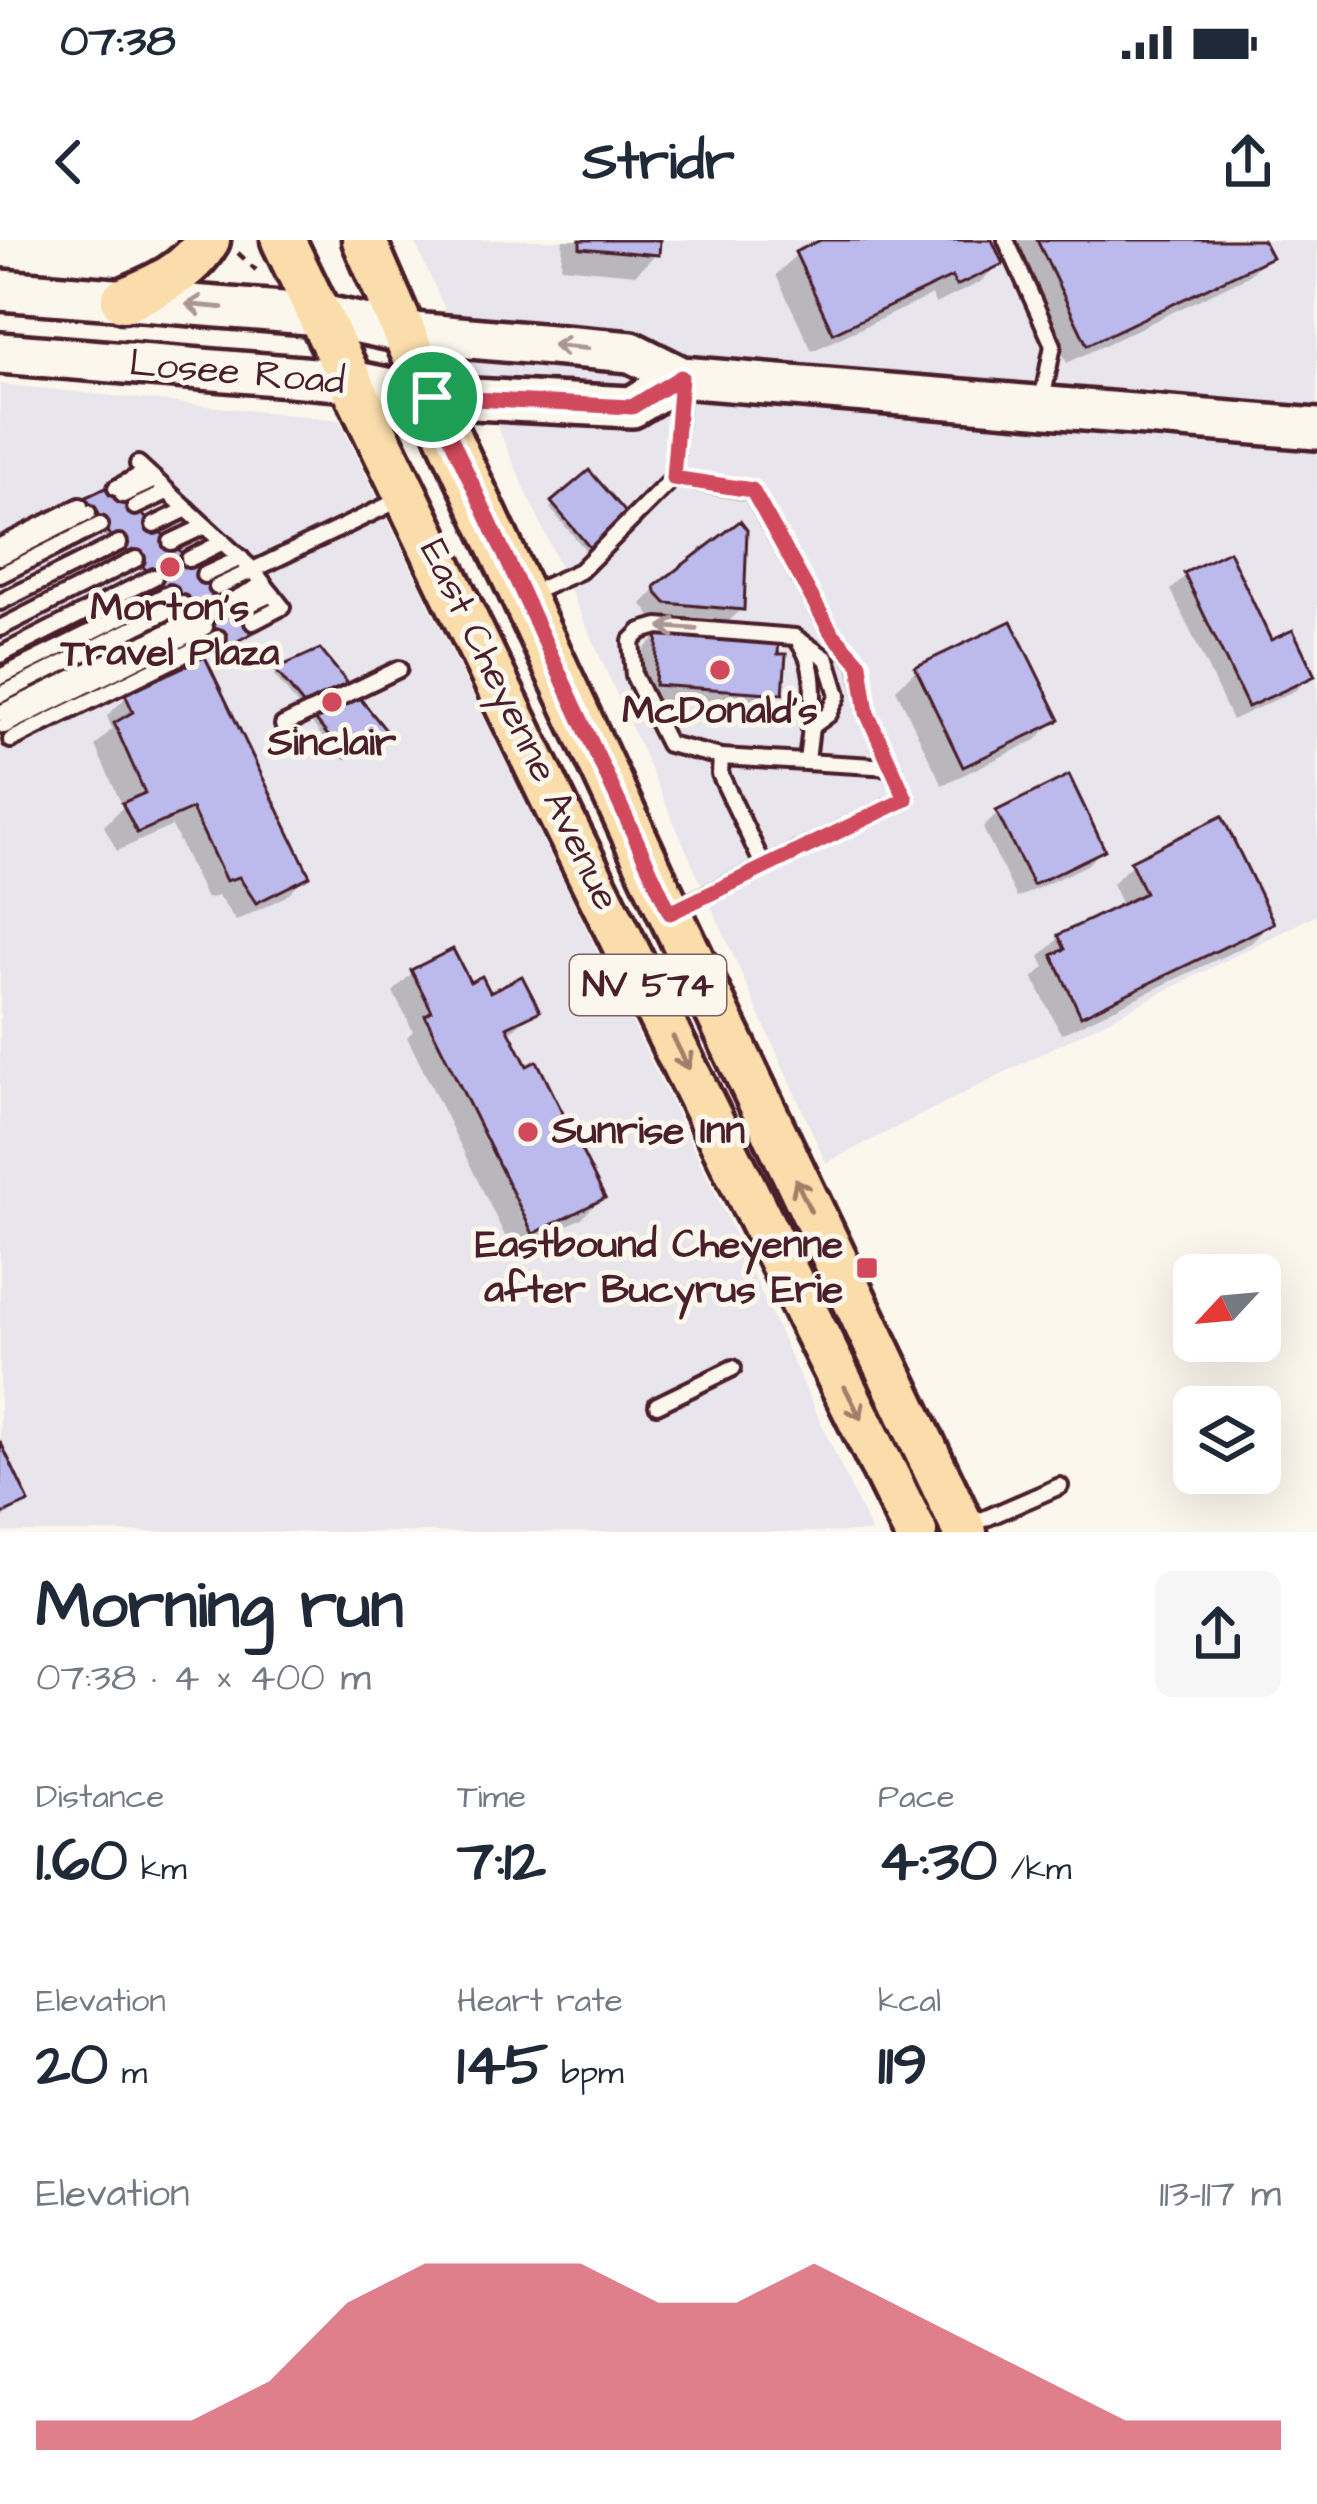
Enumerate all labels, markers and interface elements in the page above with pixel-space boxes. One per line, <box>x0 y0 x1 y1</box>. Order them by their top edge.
text: 07:38 <box>60 11 176 73</box>
text: Stridr <box>583 125 734 200</box>
icon: back <box>36 129 102 195</box>
icon: share <box>1215 129 1281 195</box>
one-way arrow <box>185 294 224 317</box>
one-way arrow <box>551 335 590 358</box>
street label: Losee Road <box>127 337 347 409</box>
pin <box>381 346 483 448</box>
icon: arrive <box>399 364 465 430</box>
street label: East Cheyenne Avenue <box>405 530 632 920</box>
marker: Morton's Travel Plaza <box>157 554 183 580</box>
place label: Morton's Travel Plaza <box>60 582 280 681</box>
one-way arrow <box>659 616 698 639</box>
marker: McDonald's <box>707 657 733 683</box>
place label: McDonald's <box>622 685 818 739</box>
marker: Sinclair <box>319 689 345 715</box>
place label: Sinclair <box>267 717 397 771</box>
road number: NV 574 <box>570 955 726 1015</box>
one-way arrow <box>671 1035 693 1071</box>
place label: Sunrise Inn <box>551 1105 745 1159</box>
marker: Sunrise Inn <box>515 1119 541 1145</box>
one-way arrow <box>791 1178 813 1214</box>
place label: Eastbound Cheyenne after Bucyrus Erie <box>475 1219 843 1320</box>
north arrow <box>1173 1254 1281 1362</box>
map controls <box>1173 1254 1281 1494</box>
marker: Eastbound Cheyenne after Bucyrus Erie <box>854 1255 880 1281</box>
one-way arrow <box>843 1385 866 1420</box>
button: layers <box>1173 1386 1281 1494</box>
text: Morning run <box>36 1561 404 1653</box>
button: share <box>1155 1571 1281 1697</box>
text: 07:38 · 4 × 400 m <box>36 1652 371 1706</box>
text: Distance <box>36 1774 164 1820</box>
text: Time <box>457 1774 526 1820</box>
text: Pace <box>878 1774 955 1820</box>
text: 1.60 <box>36 1820 128 1903</box>
text: 7:12 <box>457 1820 546 1903</box>
text: 4:30 <box>878 1820 997 1903</box>
text: km <box>128 1846 187 1892</box>
text: /km <box>997 1846 1071 1892</box>
text: Elevation <box>36 1978 166 2024</box>
text: Heart rate <box>457 1978 623 2024</box>
text: kcal <box>878 1978 941 2024</box>
text: 20 <box>36 2024 108 2107</box>
text: 145 <box>457 2024 548 2107</box>
text: 119 <box>878 2024 928 2107</box>
text: m <box>108 2050 147 2096</box>
text: bpm <box>548 2050 624 2096</box>
text: Elevation <box>36 2168 190 2222</box>
text: 113–117 m <box>1159 2168 1281 2222</box>

